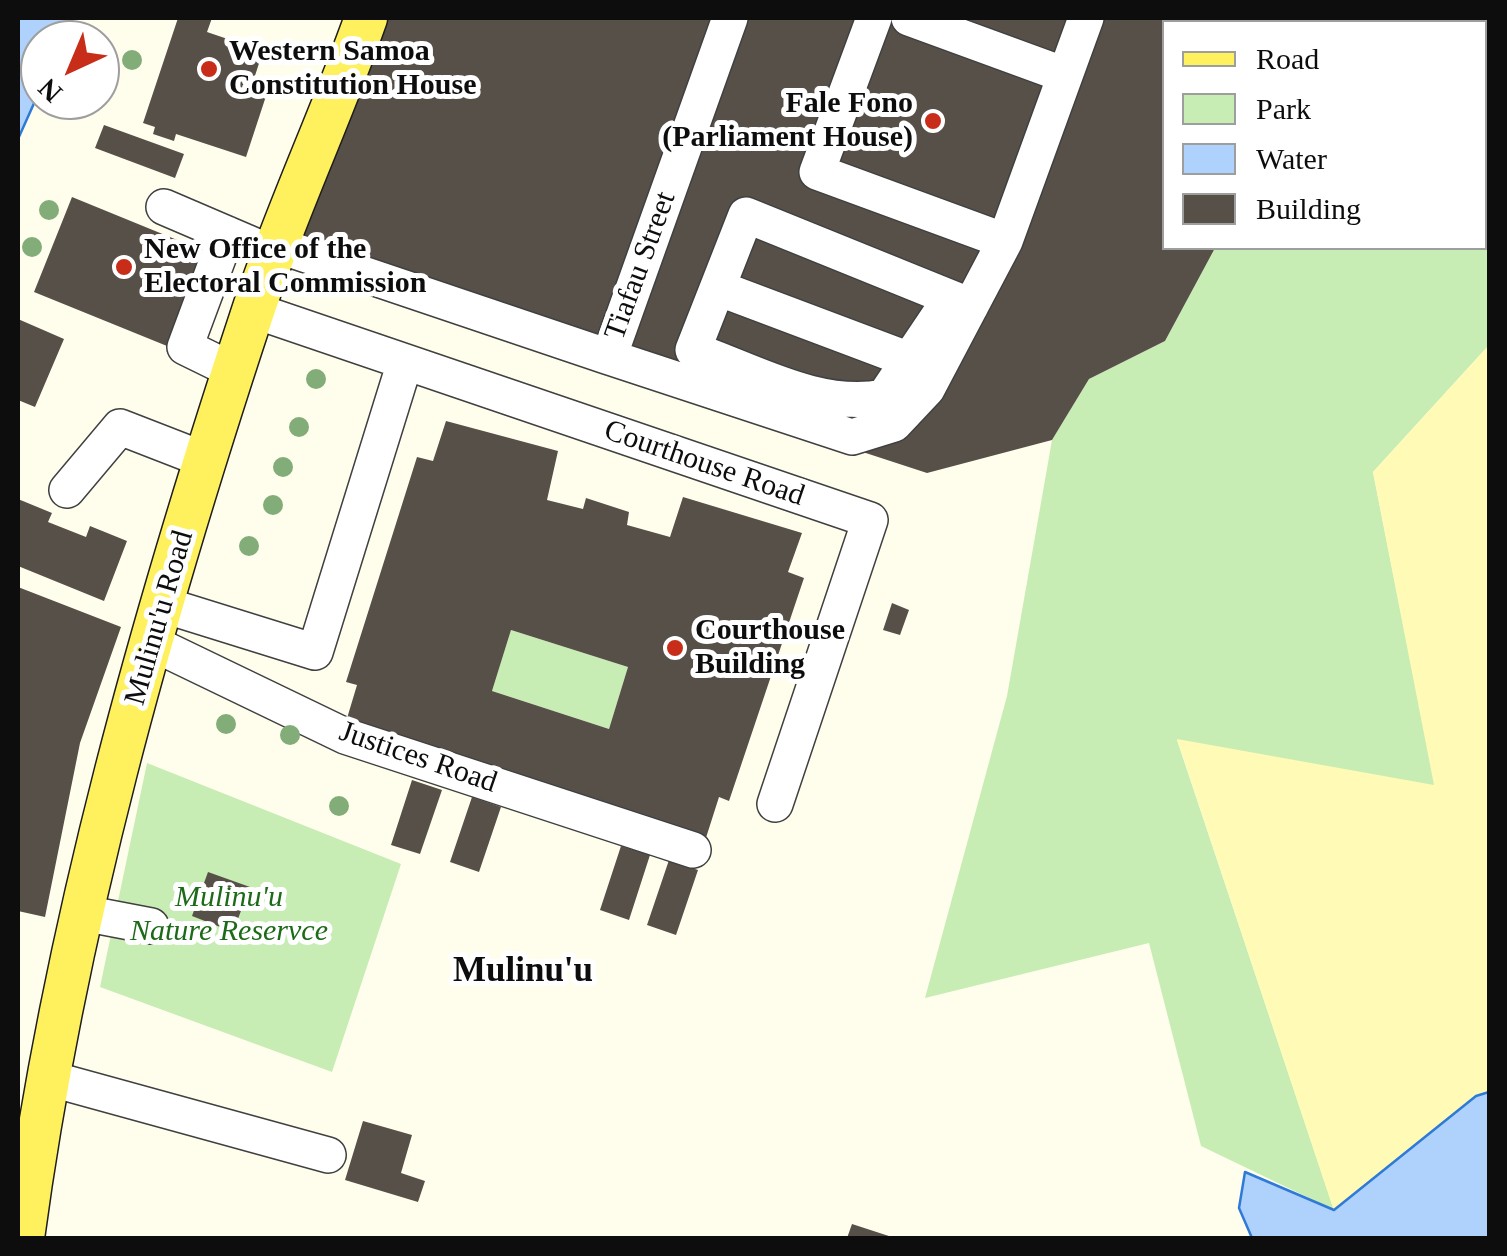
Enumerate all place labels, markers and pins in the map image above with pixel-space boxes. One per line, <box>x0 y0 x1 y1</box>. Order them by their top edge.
place label: Western Samoa Constitution House <box>229 34 477 104</box>
marker: Western Samoa Constitution House <box>198 58 220 80</box>
place label: Fale Fono (Parliament House) <box>662 86 913 156</box>
marker: Fale Fono (Parliament House) <box>922 110 944 132</box>
place label: New Office of the Electoral Commission <box>144 232 426 302</box>
marker: New Office of the Electoral Commission <box>113 256 135 278</box>
place label: Courthouse Building <box>695 613 845 684</box>
marker: Courthouse Building <box>664 637 686 659</box>

